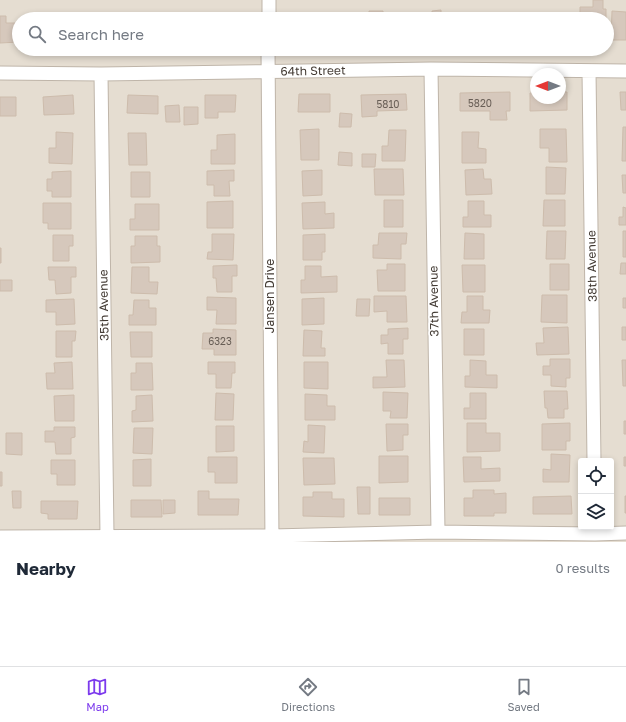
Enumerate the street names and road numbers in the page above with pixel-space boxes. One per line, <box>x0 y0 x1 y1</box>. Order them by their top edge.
street label: 64th Street <box>280 62 346 79</box>
street label: 38th Avenue <box>583 230 600 302</box>
street label: Jansen Drive <box>262 259 277 333</box>
street label: 37th Avenue <box>425 265 442 337</box>
street label: 35th Avenue <box>95 269 112 341</box>

